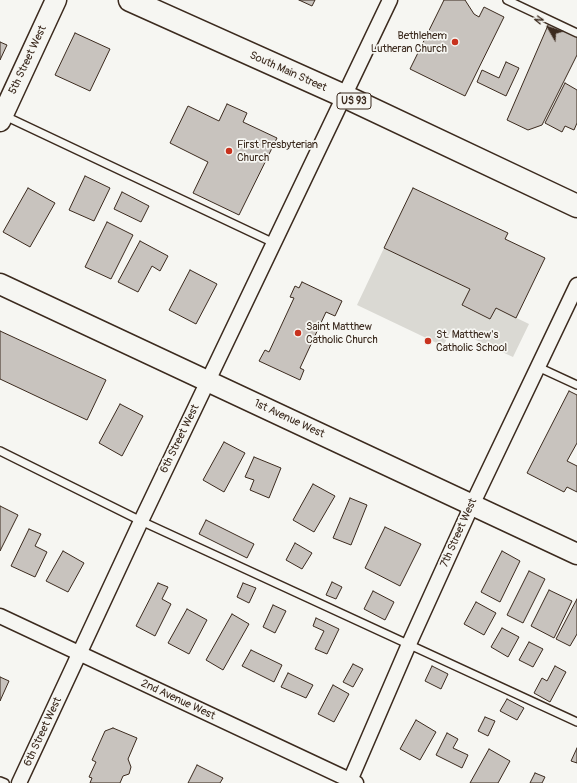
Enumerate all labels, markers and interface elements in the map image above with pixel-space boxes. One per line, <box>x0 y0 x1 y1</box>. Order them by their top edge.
north arrow <box>529 8 569 48</box>
text: N <box>532 13 547 27</box>
street label: 5th Street West <box>6 24 50 96</box>
place label: Bethlehem Lutheran Church <box>371 29 447 55</box>
marker: Bethlehem Lutheran Church <box>450 37 460 47</box>
street label: South Main Street <box>247 49 329 95</box>
road number: US 93 <box>337 93 371 109</box>
place label: First Presbyterian Church <box>237 138 318 164</box>
marker: First Presbyterian Church <box>224 146 234 156</box>
place label: Saint Matthew Catholic Church <box>306 320 378 346</box>
marker: Saint Matthew Catholic Church <box>293 328 303 338</box>
place label: St. Matthew's Catholic School <box>436 328 507 354</box>
marker: St. Matthew's Catholic School <box>423 336 433 346</box>
street label: 1st Avenue West <box>252 397 326 441</box>
street label: 6th Street West <box>158 403 202 475</box>
street label: 7th Street West <box>438 496 480 570</box>
street label: 2nd Avenue West <box>139 677 217 723</box>
street label: 6th Street West <box>21 695 65 769</box>

